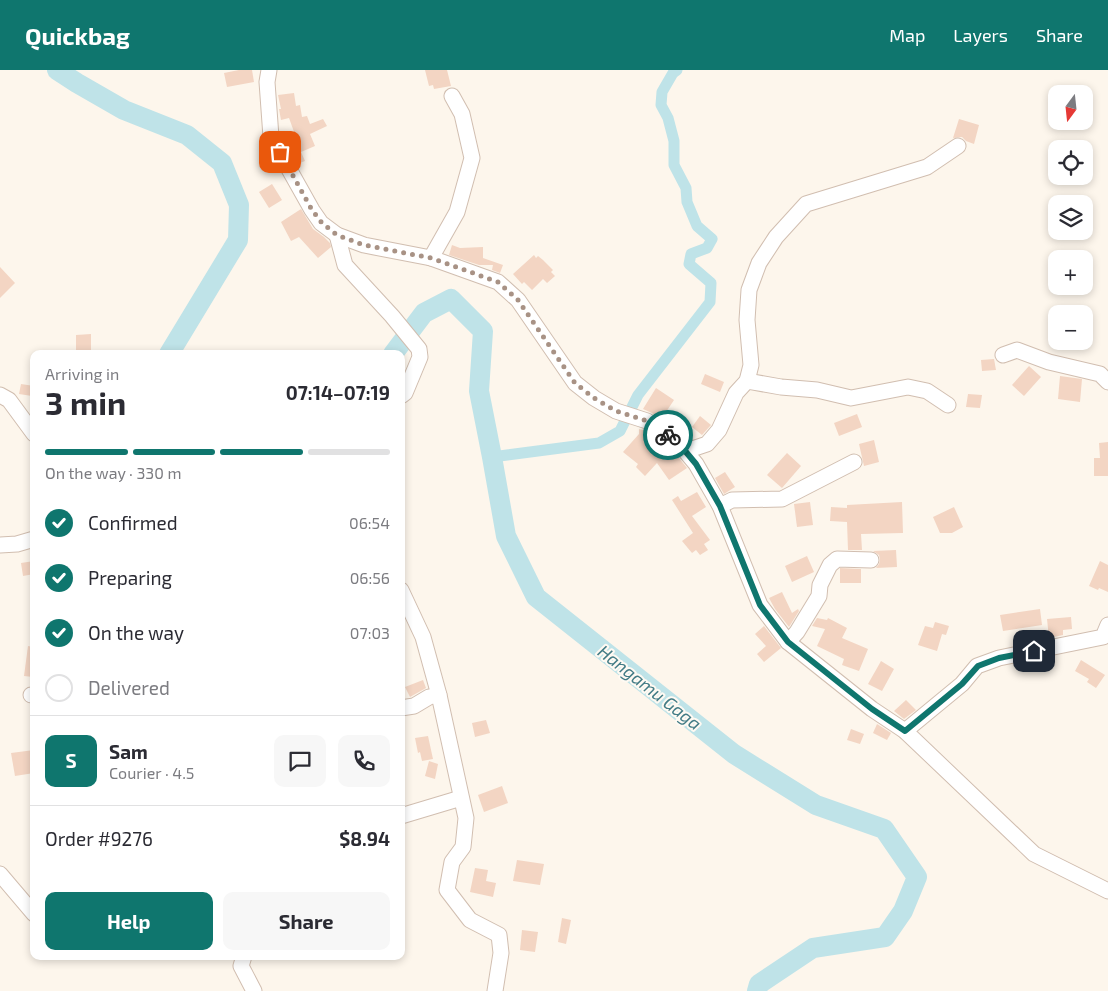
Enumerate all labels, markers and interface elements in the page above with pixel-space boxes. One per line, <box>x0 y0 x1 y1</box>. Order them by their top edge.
text: Quickbag <box>25 21 130 50</box>
text: Map <box>889 24 925 46</box>
text: Layers <box>953 24 1008 46</box>
text: Share <box>1036 24 1083 46</box>
north arrow <box>1048 85 1092 130</box>
map controls <box>1048 85 1093 350</box>
pin <box>259 131 301 173</box>
icon: bag <box>266 138 294 166</box>
button: locate <box>1048 140 1093 185</box>
button: layers <box>1048 195 1093 240</box>
button: + <box>1048 250 1093 295</box>
button: − <box>1048 305 1093 350</box>
text: Arriving in <box>45 364 119 383</box>
text: 07:14–07:19 <box>286 381 390 404</box>
text: 3 min <box>45 383 126 421</box>
courier <box>643 410 693 460</box>
icon: bike <box>654 421 682 449</box>
text: On the way · 330 m <box>45 463 181 482</box>
icon: check <box>45 509 73 537</box>
text: Confirmed <box>88 511 178 534</box>
text: 06:54 <box>349 513 390 532</box>
icon: check <box>45 564 73 592</box>
text: Preparing <box>88 566 172 589</box>
text: 06:56 <box>350 568 390 587</box>
icon: check <box>45 619 73 647</box>
text: On the way <box>88 621 184 644</box>
text: 07:03 <box>350 623 390 642</box>
pin <box>1013 630 1055 672</box>
icon: home <box>1020 637 1048 665</box>
water label: Hangamu Gaga <box>594 640 706 734</box>
text: Delivered <box>88 676 170 699</box>
button: chat <box>274 735 326 787</box>
button: phone <box>338 735 390 787</box>
text: Sam <box>109 740 148 763</box>
text: S <box>65 749 77 772</box>
text: Courier · 4.5 <box>109 763 194 782</box>
text: Order #9276 <box>45 827 153 850</box>
text: $8.94 <box>339 827 390 850</box>
button: Help <box>45 892 213 950</box>
button: Share <box>223 892 390 950</box>

